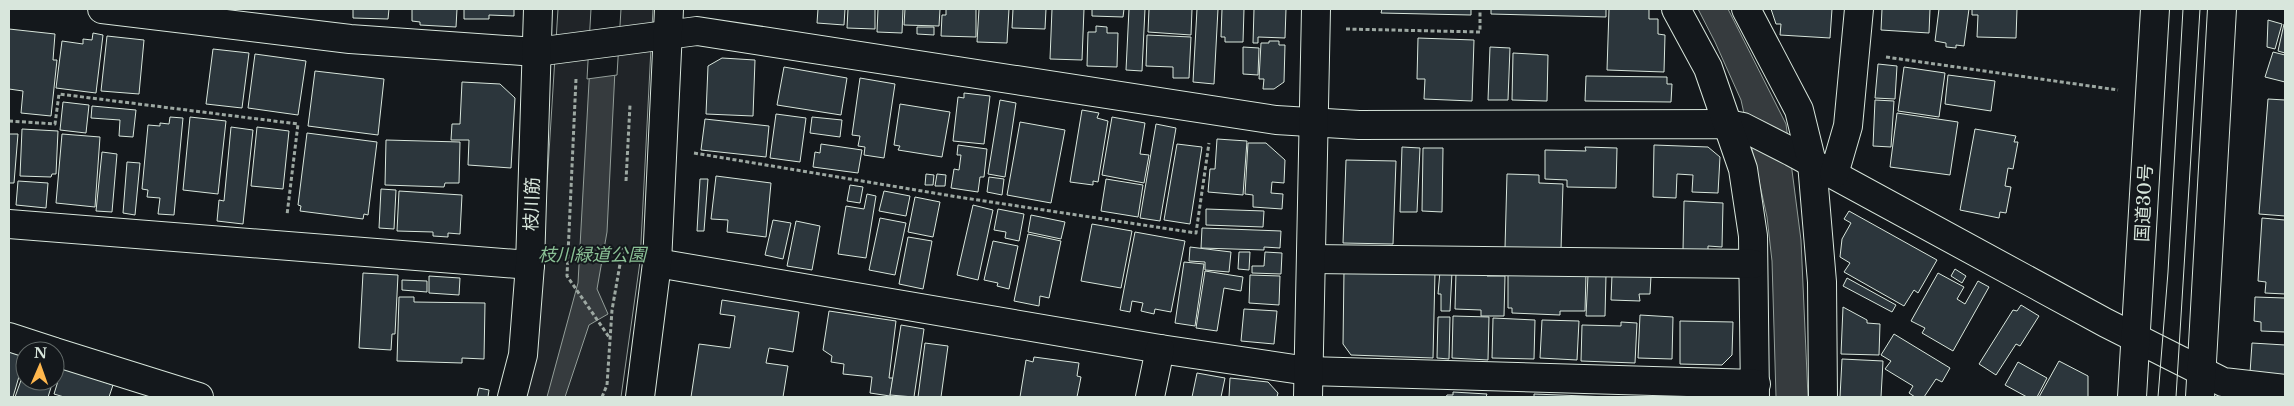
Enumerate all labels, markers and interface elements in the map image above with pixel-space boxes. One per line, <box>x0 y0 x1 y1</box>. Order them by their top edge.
street label: 国道30号 <box>2131 164 2157 242</box>
street label: 枝川筋 <box>520 177 544 231</box>
park label: 枝川緑道公園 <box>538 244 649 266</box>
north arrow <box>15 341 65 391</box>
text: N <box>34 344 47 362</box>

